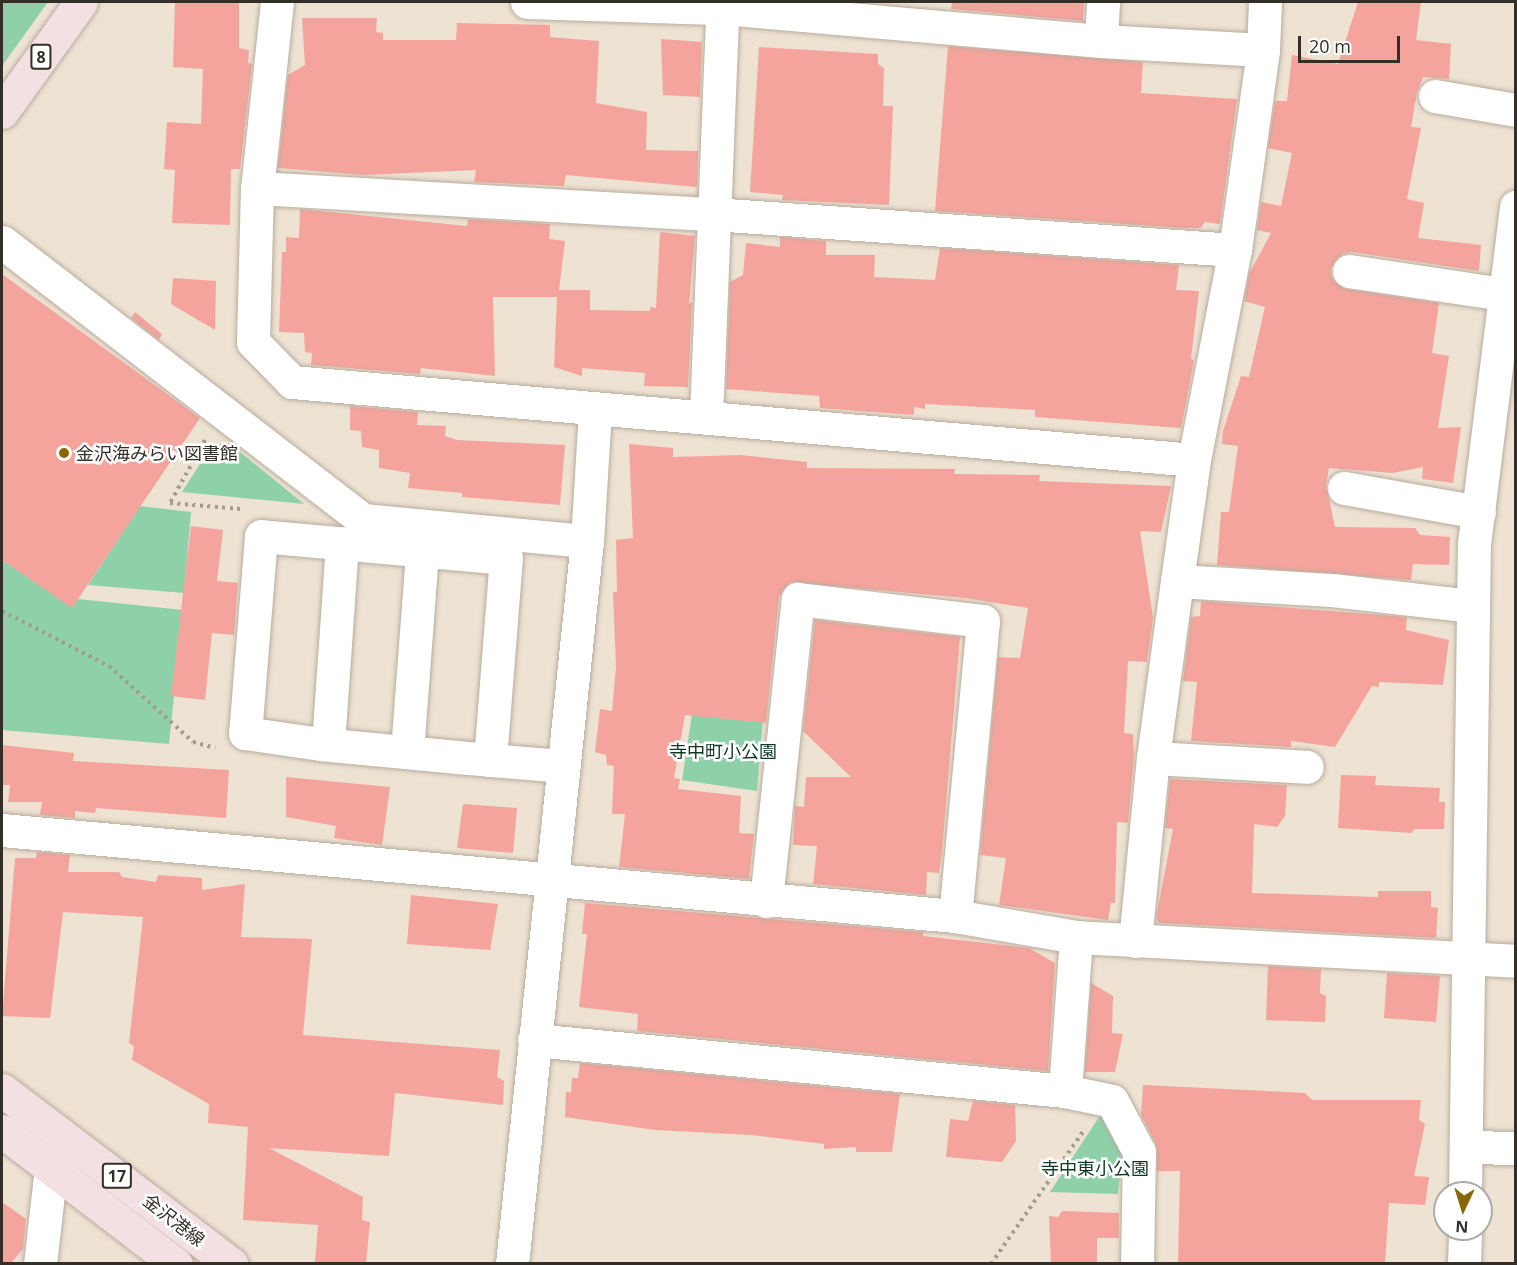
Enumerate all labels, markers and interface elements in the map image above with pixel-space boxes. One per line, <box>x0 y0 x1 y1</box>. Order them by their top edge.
scale bar <box>1301 24 1403 62</box>
text: 20 m <box>1309 34 1351 58</box>
road number: 8 <box>29 44 53 70</box>
place label: 金沢海みらい図書館 <box>76 442 238 464</box>
marker: 金沢海みらい図書館 <box>57 446 71 460</box>
park label: 寺中町小公園 <box>669 740 777 762</box>
park label: 寺中東小公園 <box>1041 1157 1149 1179</box>
road number: 17 <box>100 1163 134 1189</box>
north arrow <box>1433 1181 1493 1241</box>
street label: 金沢港線 <box>139 1189 209 1251</box>
text: N <box>1455 1216 1469 1238</box>

